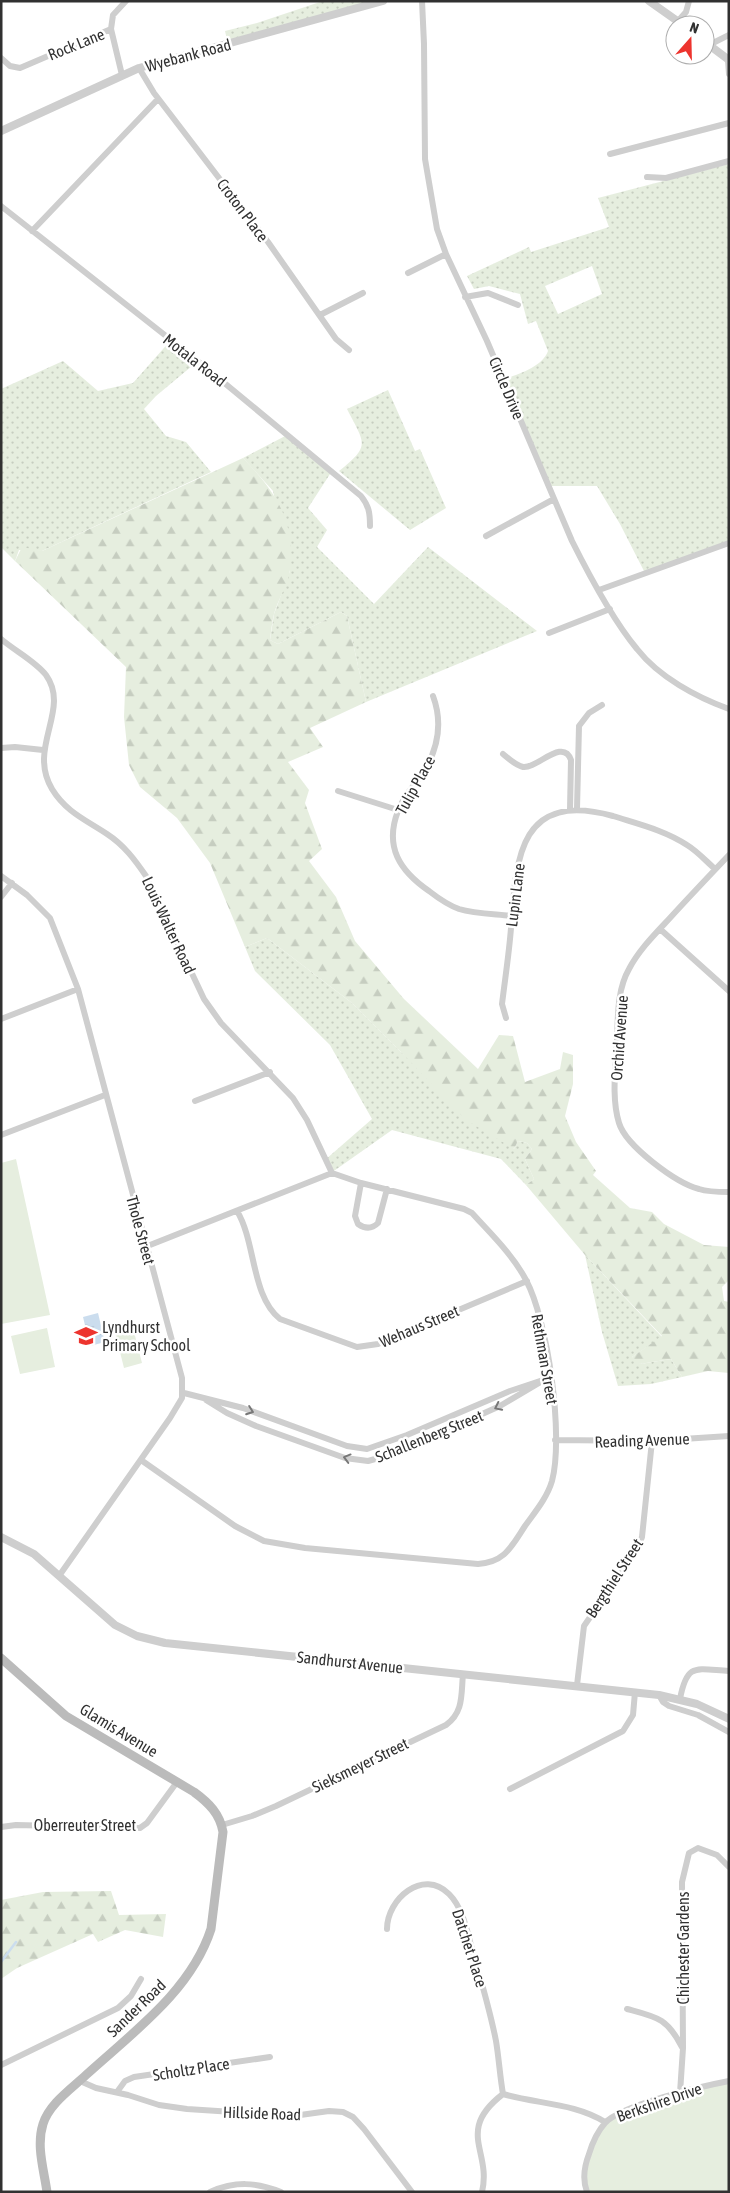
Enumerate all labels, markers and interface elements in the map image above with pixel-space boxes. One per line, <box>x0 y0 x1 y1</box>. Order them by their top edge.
north arrow <box>665 15 715 65</box>
text: N <box>688 19 701 37</box>
street label: Rock Lane <box>45 25 107 63</box>
street label: Wyebank Road <box>143 35 233 76</box>
street label: Croton Place <box>214 175 272 245</box>
street label: Motala Road <box>160 330 230 390</box>
street label: Circle Drive <box>486 354 528 422</box>
street label: Tulip Place <box>392 752 439 818</box>
street label: Lupin Lane <box>502 862 529 928</box>
street label: Louis Walter Road <box>139 874 199 976</box>
street label: Orchid Avenue <box>607 995 631 1081</box>
street label: Thole Street <box>123 1194 159 1267</box>
street label: Wehaus Street <box>377 1301 462 1351</box>
street label: Rethman Street <box>528 1312 562 1406</box>
place label: Lyndhurst Primary School <box>102 1318 191 1355</box>
school or university icon: Lyndhurst Primary School <box>73 1323 99 1349</box>
one-way arrow <box>495 1400 504 1410</box>
one-way arrow <box>246 1405 254 1415</box>
street label: Schallenberg Street <box>373 1406 486 1467</box>
street label: Reading Avenue <box>594 1429 690 1452</box>
one-way arrow <box>343 1453 352 1464</box>
street label: Bergthiel Street <box>582 1535 647 1622</box>
street label: Sandhurst Avenue <box>296 1647 404 1677</box>
street label: Glamis Avenue <box>77 1700 161 1760</box>
street label: Sieksmeyer Street <box>309 1734 412 1797</box>
street label: Oberreuter Street <box>34 1816 137 1834</box>
street label: Chichester Gardens <box>674 1891 692 2004</box>
street label: Datchet Place <box>449 1907 491 1989</box>
street label: Sander Road <box>103 1976 169 2040</box>
street label: Scholtz Place <box>151 2054 231 2084</box>
street label: Berkshire Drive <box>614 2079 704 2125</box>
street label: Hillside Road <box>223 2103 301 2123</box>

